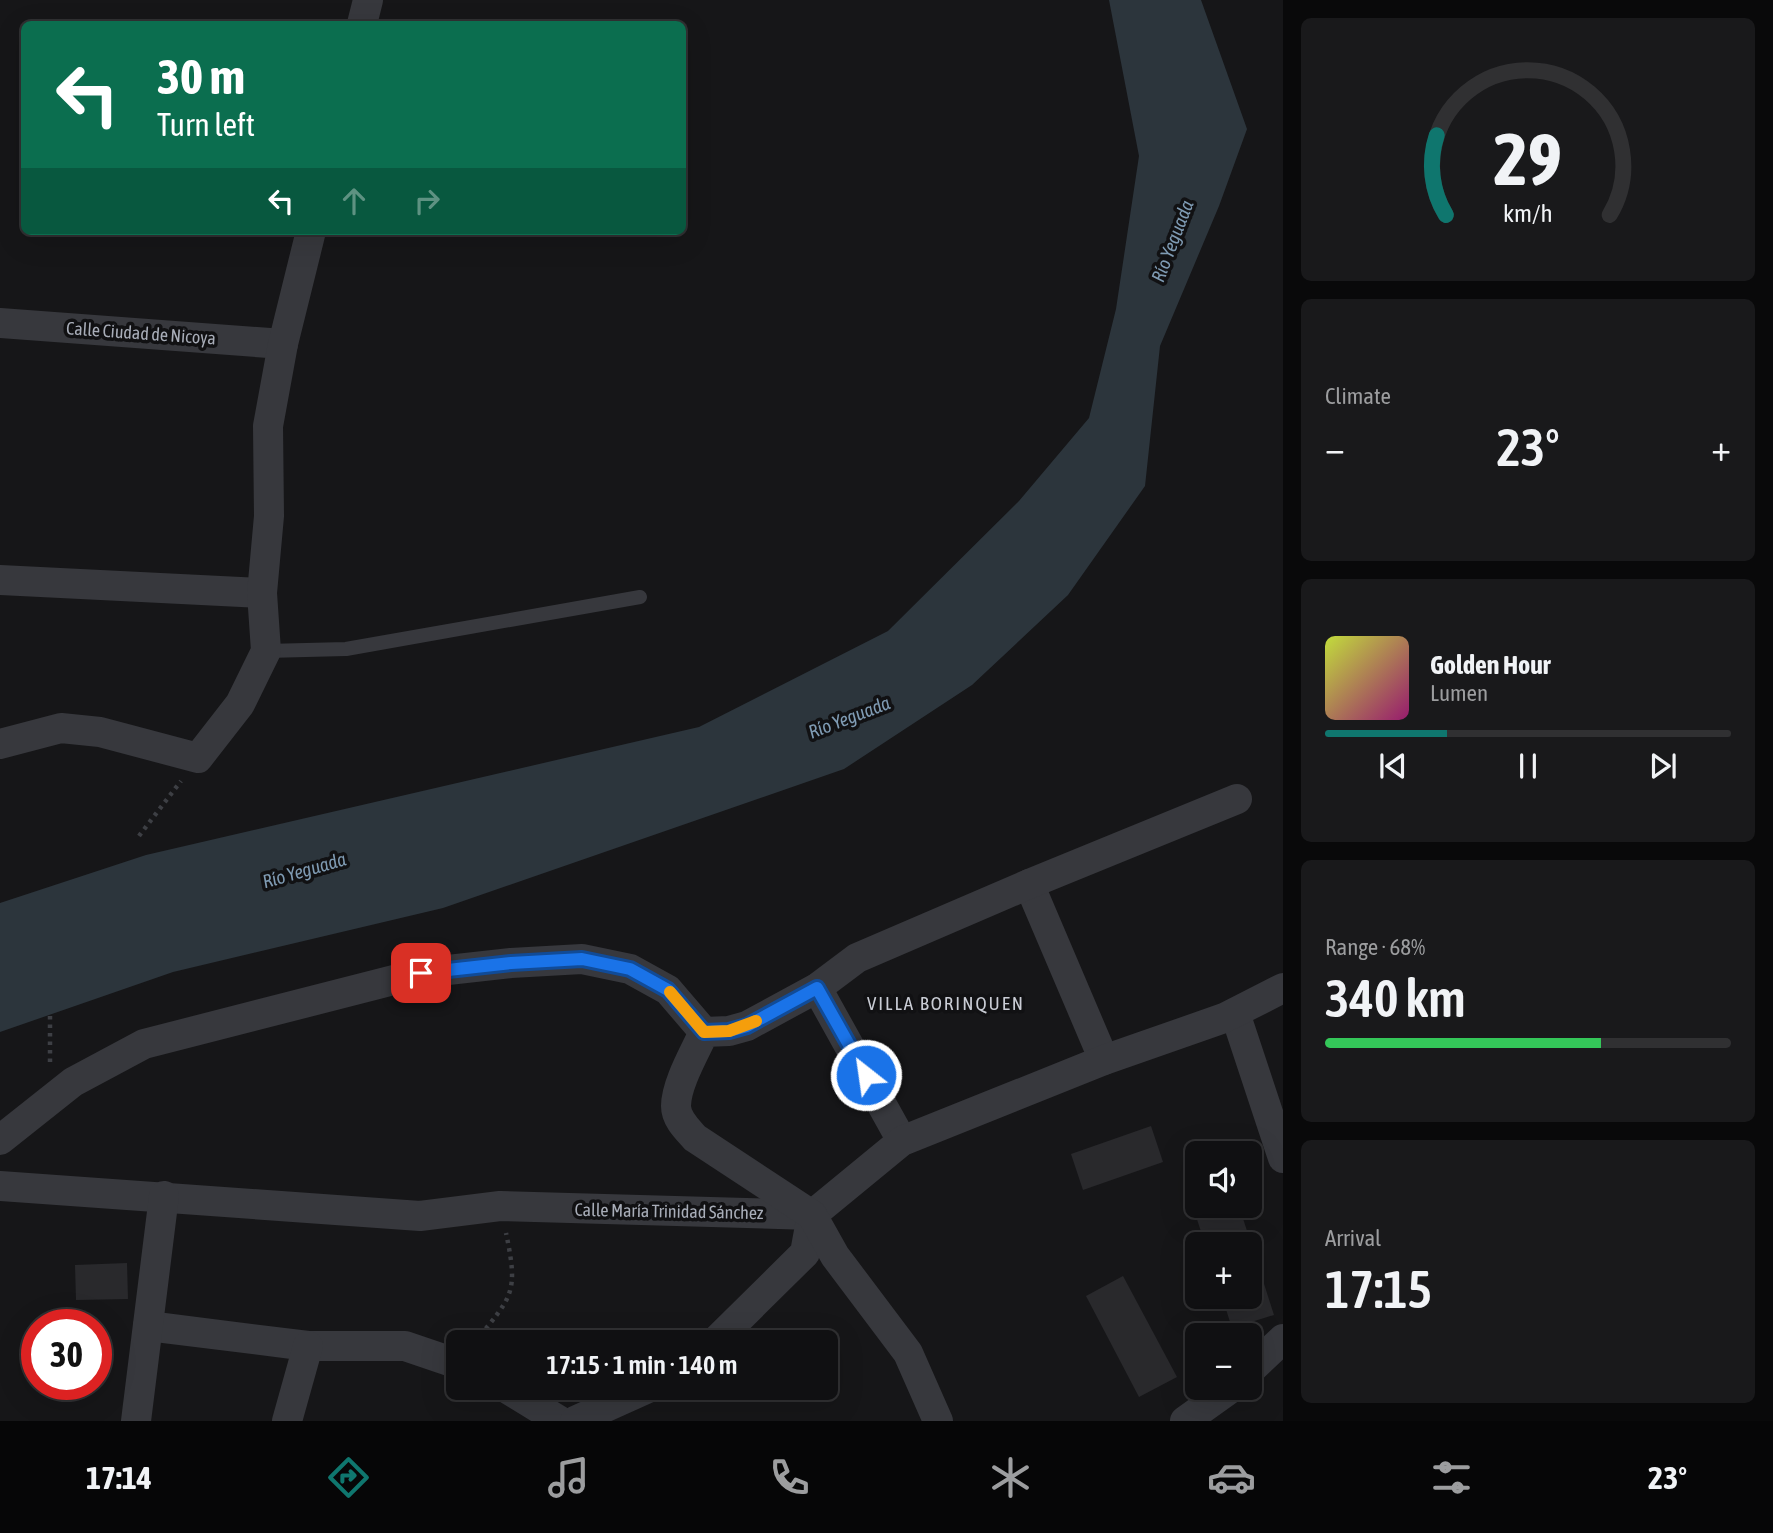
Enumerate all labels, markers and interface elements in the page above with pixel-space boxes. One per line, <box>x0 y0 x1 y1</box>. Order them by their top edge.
text: 30 m <box>157 48 245 104</box>
icon: left <box>42 49 133 140</box>
text: Turn left <box>157 106 255 143</box>
text: 29 <box>1494 118 1562 201</box>
icon: left <box>262 182 300 220</box>
icon: ahead <box>335 182 373 220</box>
icon: right <box>408 182 446 220</box>
water label: Río Yeguada <box>1146 197 1198 285</box>
text: km/h <box>1503 199 1553 227</box>
street label: Calle Ciudad de Nicoya <box>66 317 216 349</box>
text: Climate <box>1325 383 1391 409</box>
text: 23° <box>1496 417 1560 477</box>
text: − <box>1325 426 1345 469</box>
text: + <box>1711 426 1731 469</box>
text: Golden Hour <box>1430 650 1550 680</box>
text: Lumen <box>1430 680 1488 706</box>
water label: Río Yeguada <box>805 691 893 743</box>
icon: previous <box>1374 747 1412 785</box>
icon: pause <box>1509 747 1547 785</box>
icon: next <box>1644 747 1682 785</box>
water label: Río Yeguada <box>260 848 348 892</box>
text: Range · 68% <box>1325 934 1425 960</box>
pin <box>391 943 451 1003</box>
icon: arrive <box>402 954 440 992</box>
text: 340 km <box>1325 968 1466 1028</box>
district label: VILLA BORINQUEN <box>867 992 1025 1014</box>
position arrow <box>829 1038 903 1112</box>
map controls <box>1185 1141 1262 1400</box>
button: sound <box>1185 1141 1262 1218</box>
street label: Calle María Trinidad Sánchez <box>574 1199 764 1223</box>
text: Arrival <box>1325 1225 1381 1251</box>
button: + <box>1185 1232 1262 1309</box>
text: 17:15 <box>1325 1259 1432 1319</box>
speed limit sign: 30 <box>21 1309 112 1400</box>
button: − <box>1185 1323 1262 1400</box>
text: 17:15 · 1 min · 140 m <box>547 1350 737 1380</box>
icon: directions <box>324 1453 373 1502</box>
icon: music <box>544 1453 593 1502</box>
icon: phone <box>765 1453 814 1502</box>
icon: climate <box>986 1453 1035 1502</box>
icon: car <box>1207 1453 1256 1502</box>
icon: filters <box>1427 1453 1476 1502</box>
text: 17:14 <box>86 1459 152 1496</box>
text: 23° <box>1648 1459 1687 1496</box>

